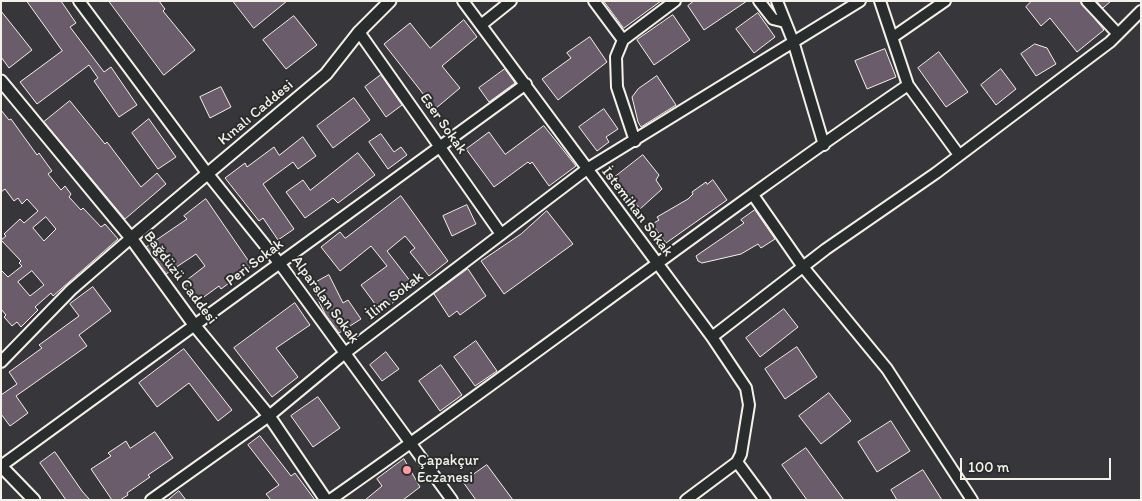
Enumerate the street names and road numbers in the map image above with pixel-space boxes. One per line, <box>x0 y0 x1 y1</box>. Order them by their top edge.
street label: Kınalı Caddesi <box>215 76 297 150</box>
street label: Eser Sokak <box>416 90 470 158</box>
street label: İstemihan Sokak <box>597 164 677 260</box>
street label: Bağdüzü Caddesi <box>139 228 221 328</box>
street label: Peri Sokak <box>223 236 287 290</box>
street label: Alparslan Sokak <box>287 253 363 347</box>
street label: İlim Sokak <box>363 268 427 324</box>

